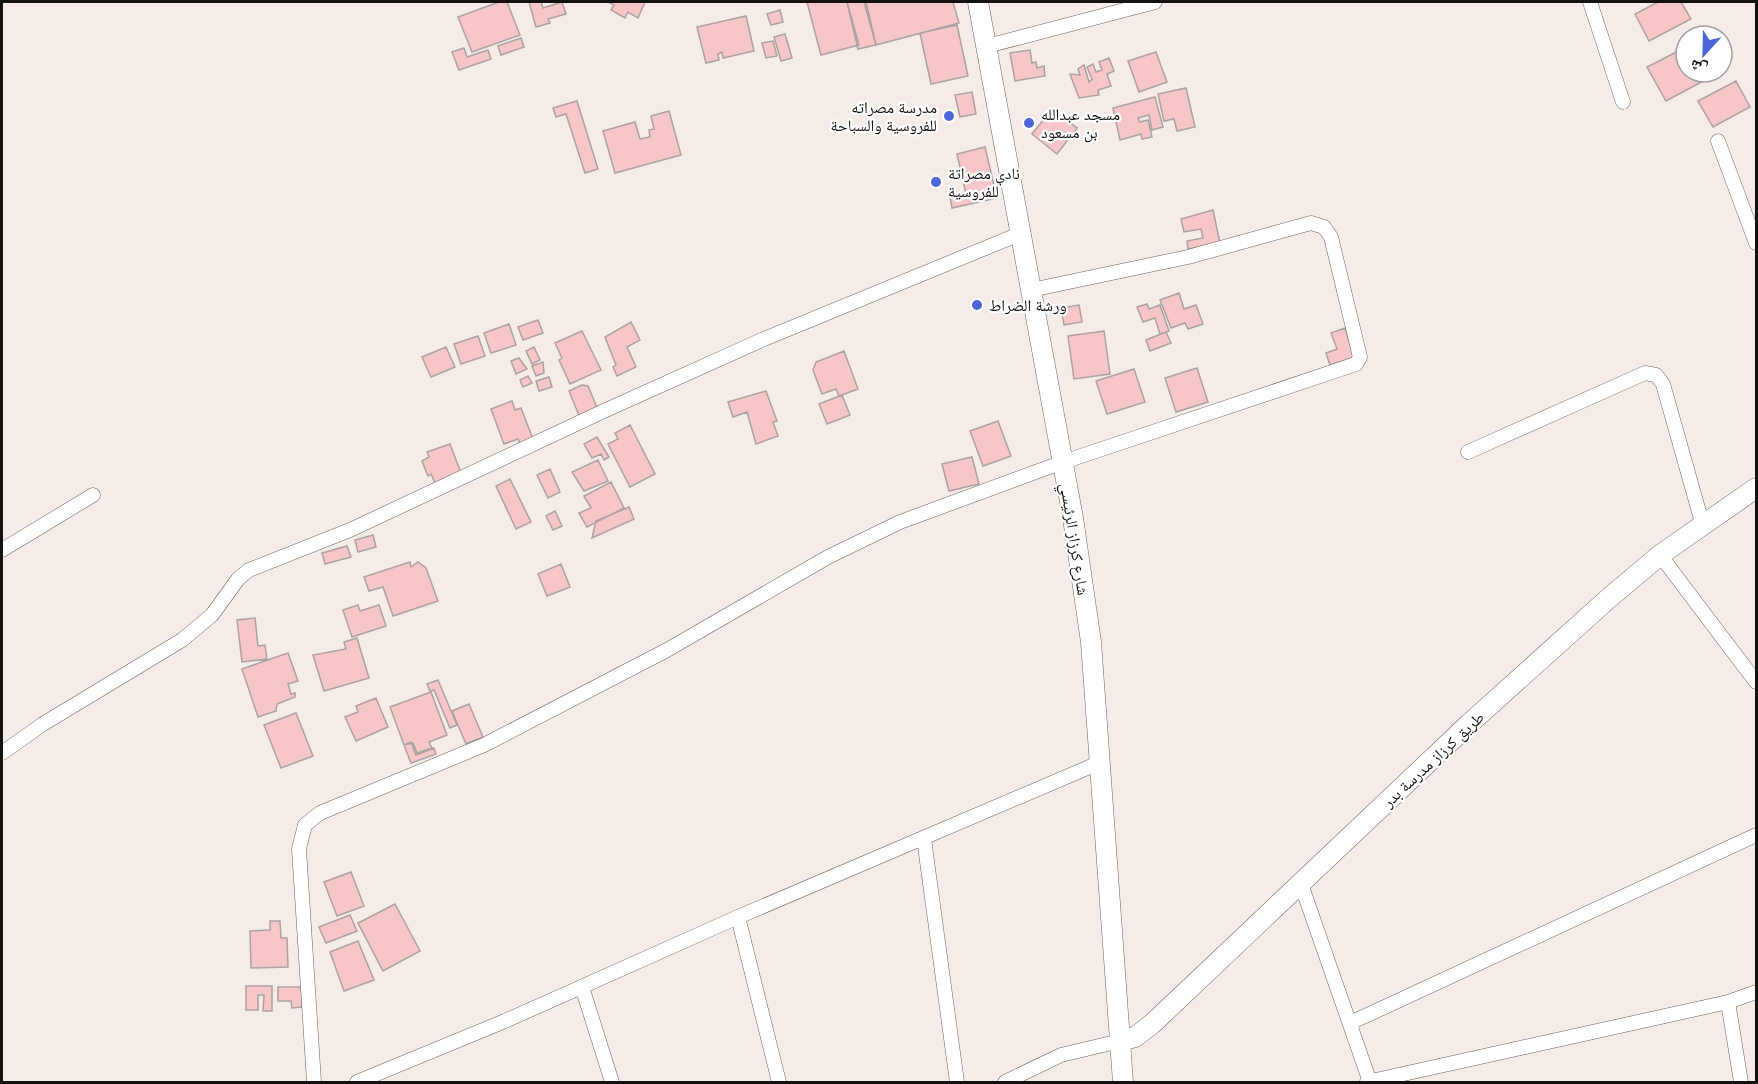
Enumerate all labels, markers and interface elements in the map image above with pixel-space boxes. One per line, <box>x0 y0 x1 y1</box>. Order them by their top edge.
north arrow <box>1674 24 1734 84</box>
text: ش <box>1686 55 1710 81</box>
place label: مدرسة مصراته للفروسية والسباحة <box>830 96 937 136</box>
place label: مسجد عبدالله بن مسعود <box>1041 103 1120 143</box>
marker: مدرسة مصراته للفروسية والسباحة <box>942 109 956 123</box>
marker: مسجد عبدالله بن مسعود <box>1022 116 1036 130</box>
place label: نادي مصراتة للفروسية <box>948 162 1020 202</box>
marker: نادي مصراتة للفروسية <box>929 175 943 189</box>
place label: ورشة الضراط <box>989 294 1067 316</box>
marker: ورشة الضراط <box>970 298 984 312</box>
street label: شارع كرزاز الرئيسي <box>1053 481 1095 597</box>
street label: طريق كرزاز مدرسة بدر <box>1377 706 1489 813</box>

